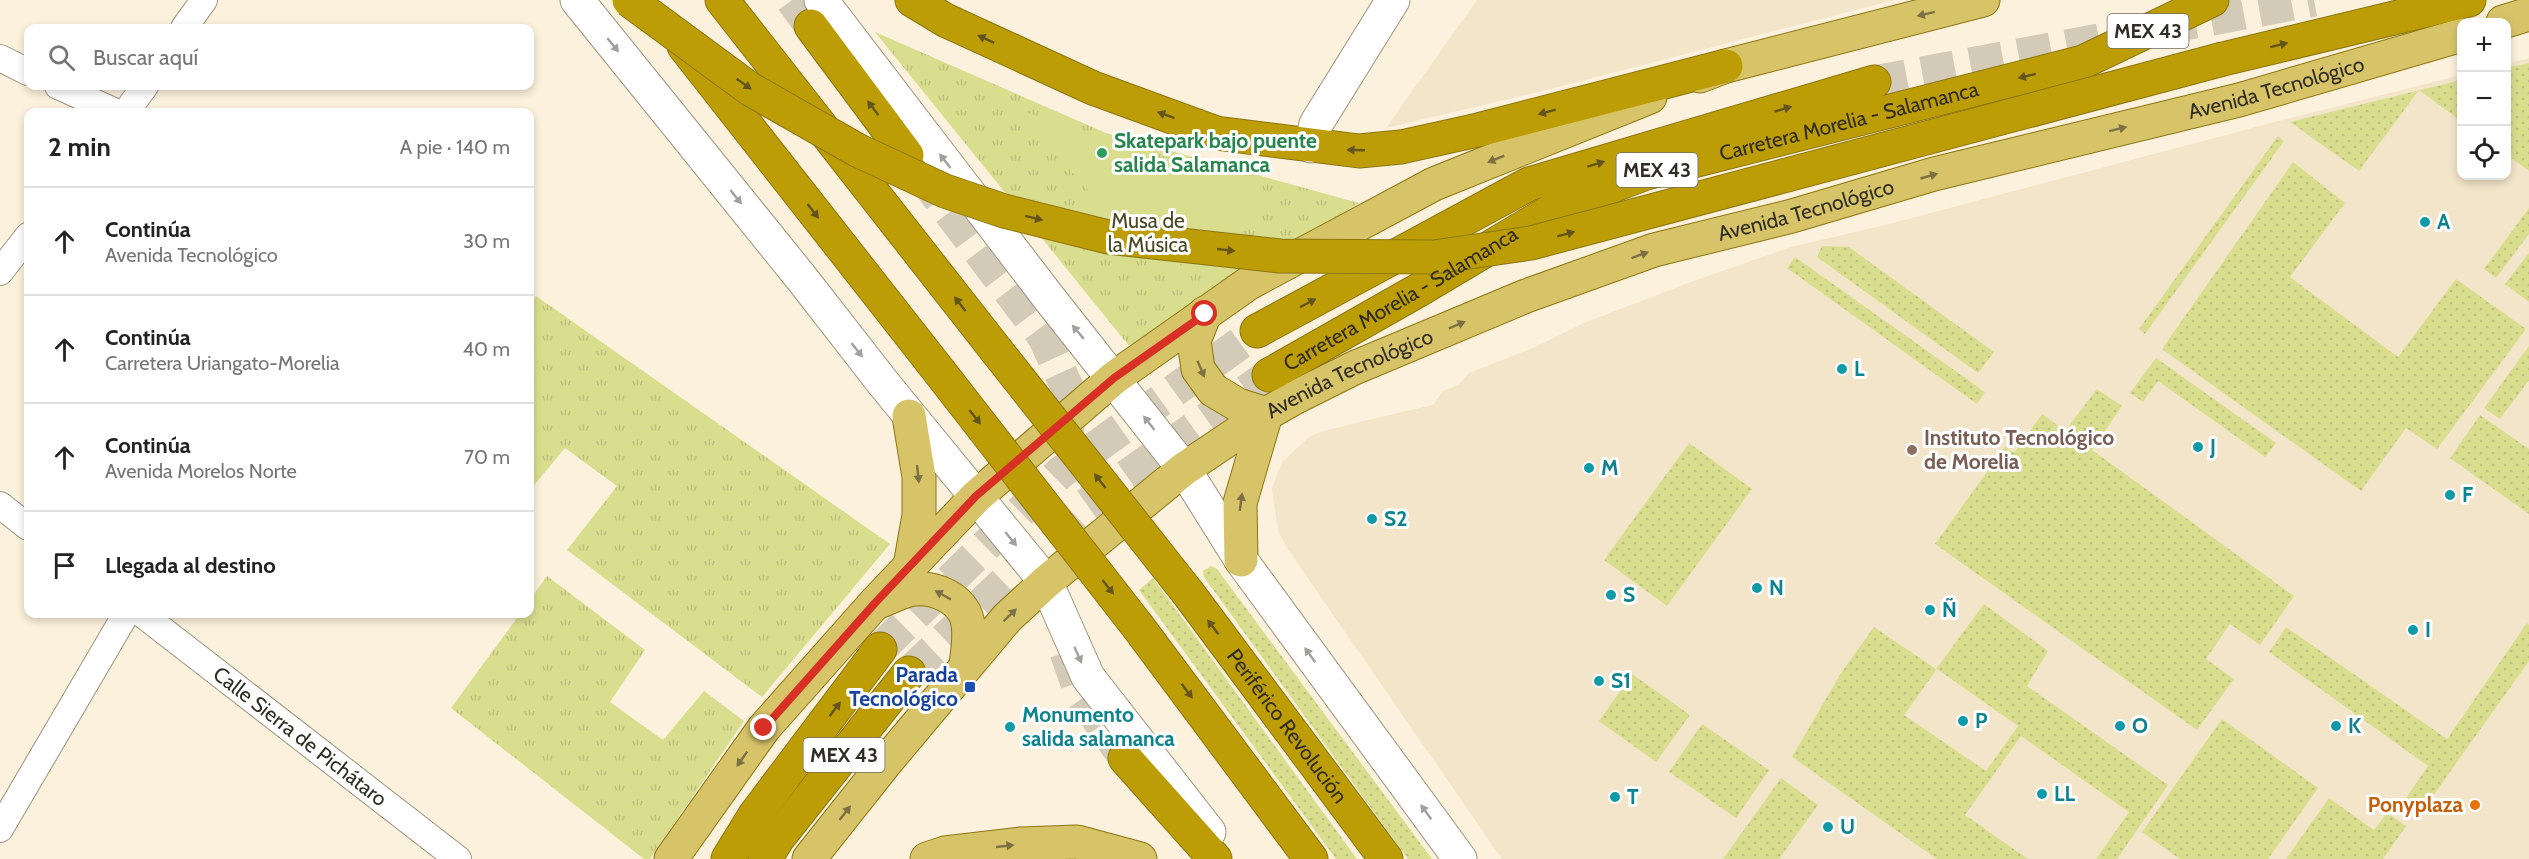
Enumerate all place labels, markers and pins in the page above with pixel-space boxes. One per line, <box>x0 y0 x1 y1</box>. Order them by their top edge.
place label: Skatepark bajo puente salida Salamanca <box>1114 128 1317 177</box>
marker: Skatepark bajo puente salida Salamanca <box>1095 146 1109 160</box>
place label: A <box>2437 209 2451 234</box>
marker: A <box>2418 215 2432 229</box>
place label: L <box>1854 356 1865 381</box>
marker: L <box>1835 362 1849 376</box>
place label: Instituto Tecnológico de Morelia <box>1924 425 2114 474</box>
place label: J <box>2209 434 2216 459</box>
marker: J <box>2191 440 2205 454</box>
marker: Instituto Tecnológico de Morelia <box>1905 443 1919 457</box>
place label: M <box>1601 455 1619 480</box>
marker: M <box>1582 461 1596 475</box>
place label: F <box>2462 482 2473 507</box>
marker: F <box>2443 488 2457 502</box>
place label: S2 <box>1384 506 1407 531</box>
marker: S2 <box>1365 512 1379 526</box>
place label: N <box>1769 575 1784 600</box>
marker: N <box>1750 581 1764 595</box>
place label: S <box>1623 582 1635 607</box>
marker: S <box>1604 588 1618 602</box>
place label: Ñ <box>1942 597 1957 622</box>
marker: Ñ <box>1923 603 1937 617</box>
place label: I <box>2425 617 2431 642</box>
marker: I <box>2406 623 2420 637</box>
place label: Parada Tecnológico <box>849 662 959 711</box>
place label: S1 <box>1611 668 1631 693</box>
marker: S1 <box>1592 674 1606 688</box>
marker: Parada Tecnológico <box>963 680 977 694</box>
place label: Monumento salida salamanca <box>1022 702 1175 751</box>
place label: P <box>1975 708 1988 733</box>
place label: O <box>2132 713 2148 738</box>
place label: K <box>2348 713 2362 738</box>
marker: P <box>1956 714 1970 728</box>
marker: O <box>2113 719 2127 733</box>
marker: K <box>2329 719 2343 733</box>
marker: Monumento salida salamanca <box>1003 720 1017 734</box>
place label: LL <box>2054 781 2076 806</box>
place label: T <box>1627 784 1639 809</box>
marker: LL <box>2035 787 2049 801</box>
marker: T <box>1608 790 1622 804</box>
place label: Ponyplaza <box>2368 792 2464 817</box>
marker: Ponyplaza <box>2468 798 2482 812</box>
place label: U <box>1840 814 1855 839</box>
marker: U <box>1821 820 1835 834</box>

